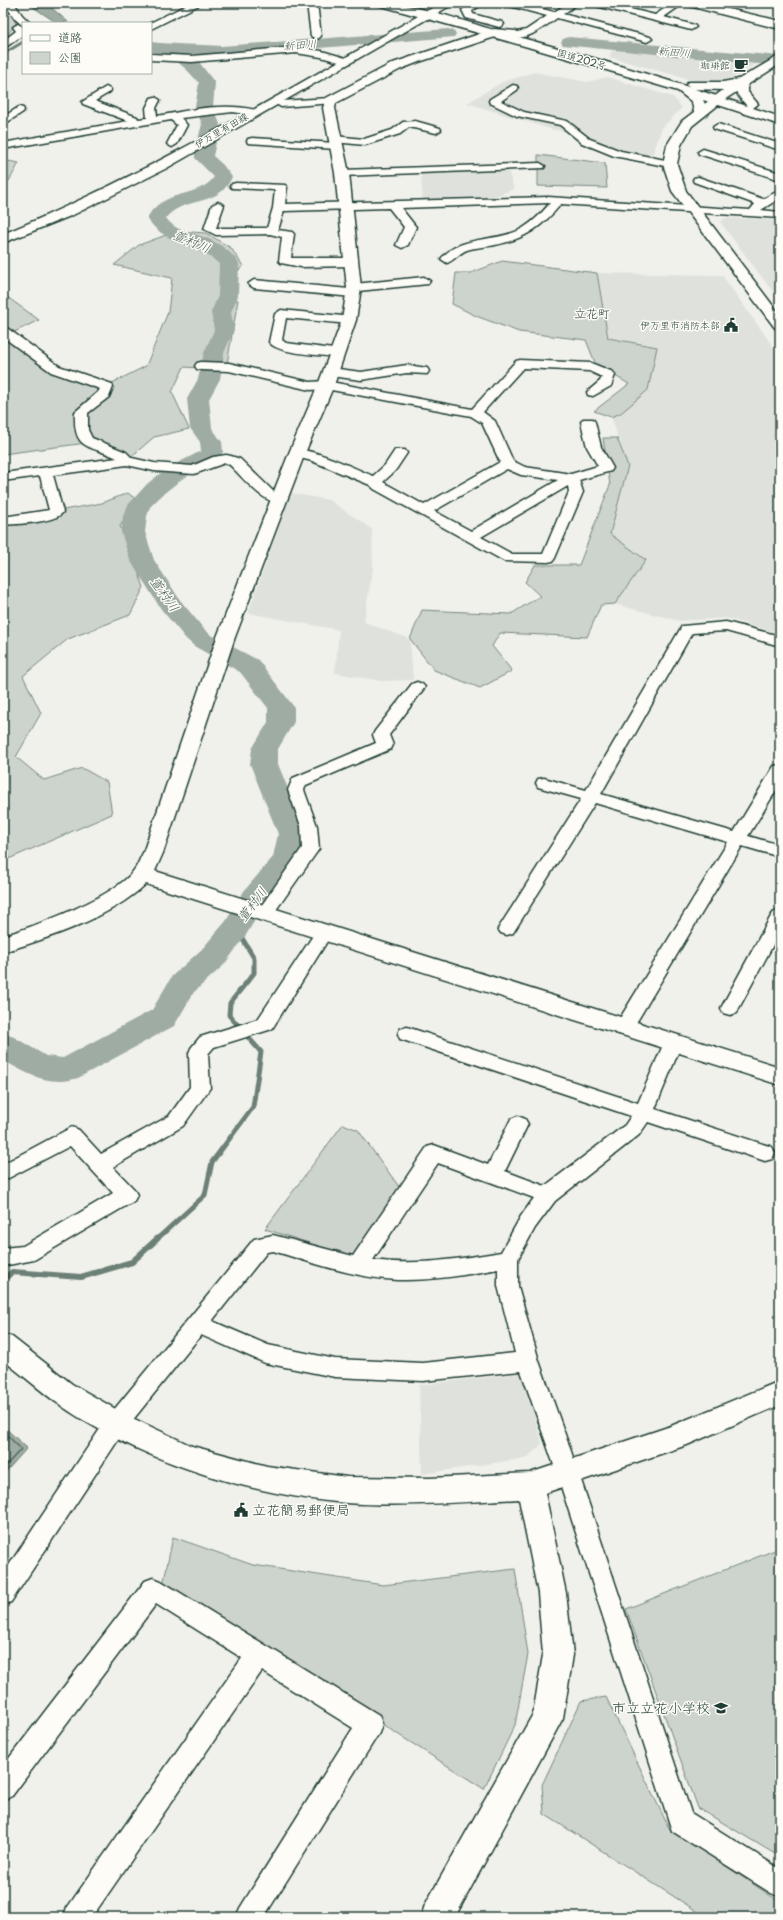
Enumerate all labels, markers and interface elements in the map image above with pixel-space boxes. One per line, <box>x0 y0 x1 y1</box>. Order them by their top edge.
legend <box>22 22 152 74</box>
text: 道路 <box>58 28 82 46</box>
water label: 新田川 <box>283 35 317 54</box>
water label: 新田川 <box>657 42 691 61</box>
street label: 国道202号 <box>556 44 609 73</box>
text: 公園 <box>58 48 82 66</box>
place label: 珈琲館 <box>700 57 730 72</box>
cafe icon: 珈琲館 <box>733 57 749 73</box>
street label: 伊万里有田線 <box>191 108 250 151</box>
water label: 萱村川 <box>171 224 214 257</box>
district label: 立花町 <box>574 304 610 322</box>
place label: 伊万里市消防本部 <box>640 317 720 332</box>
public building icon: 伊万里市消防本部 <box>723 317 739 333</box>
water label: 萱村川 <box>146 572 184 615</box>
water label: 萱村川 <box>232 882 271 925</box>
place label: 立花簡易郵便局 <box>252 1499 350 1520</box>
public building icon: 立花簡易郵便局 <box>233 1502 249 1518</box>
place label: 市立立花小学校 <box>612 1697 710 1718</box>
school or university icon: 市立立花小学校 <box>713 1700 729 1716</box>

